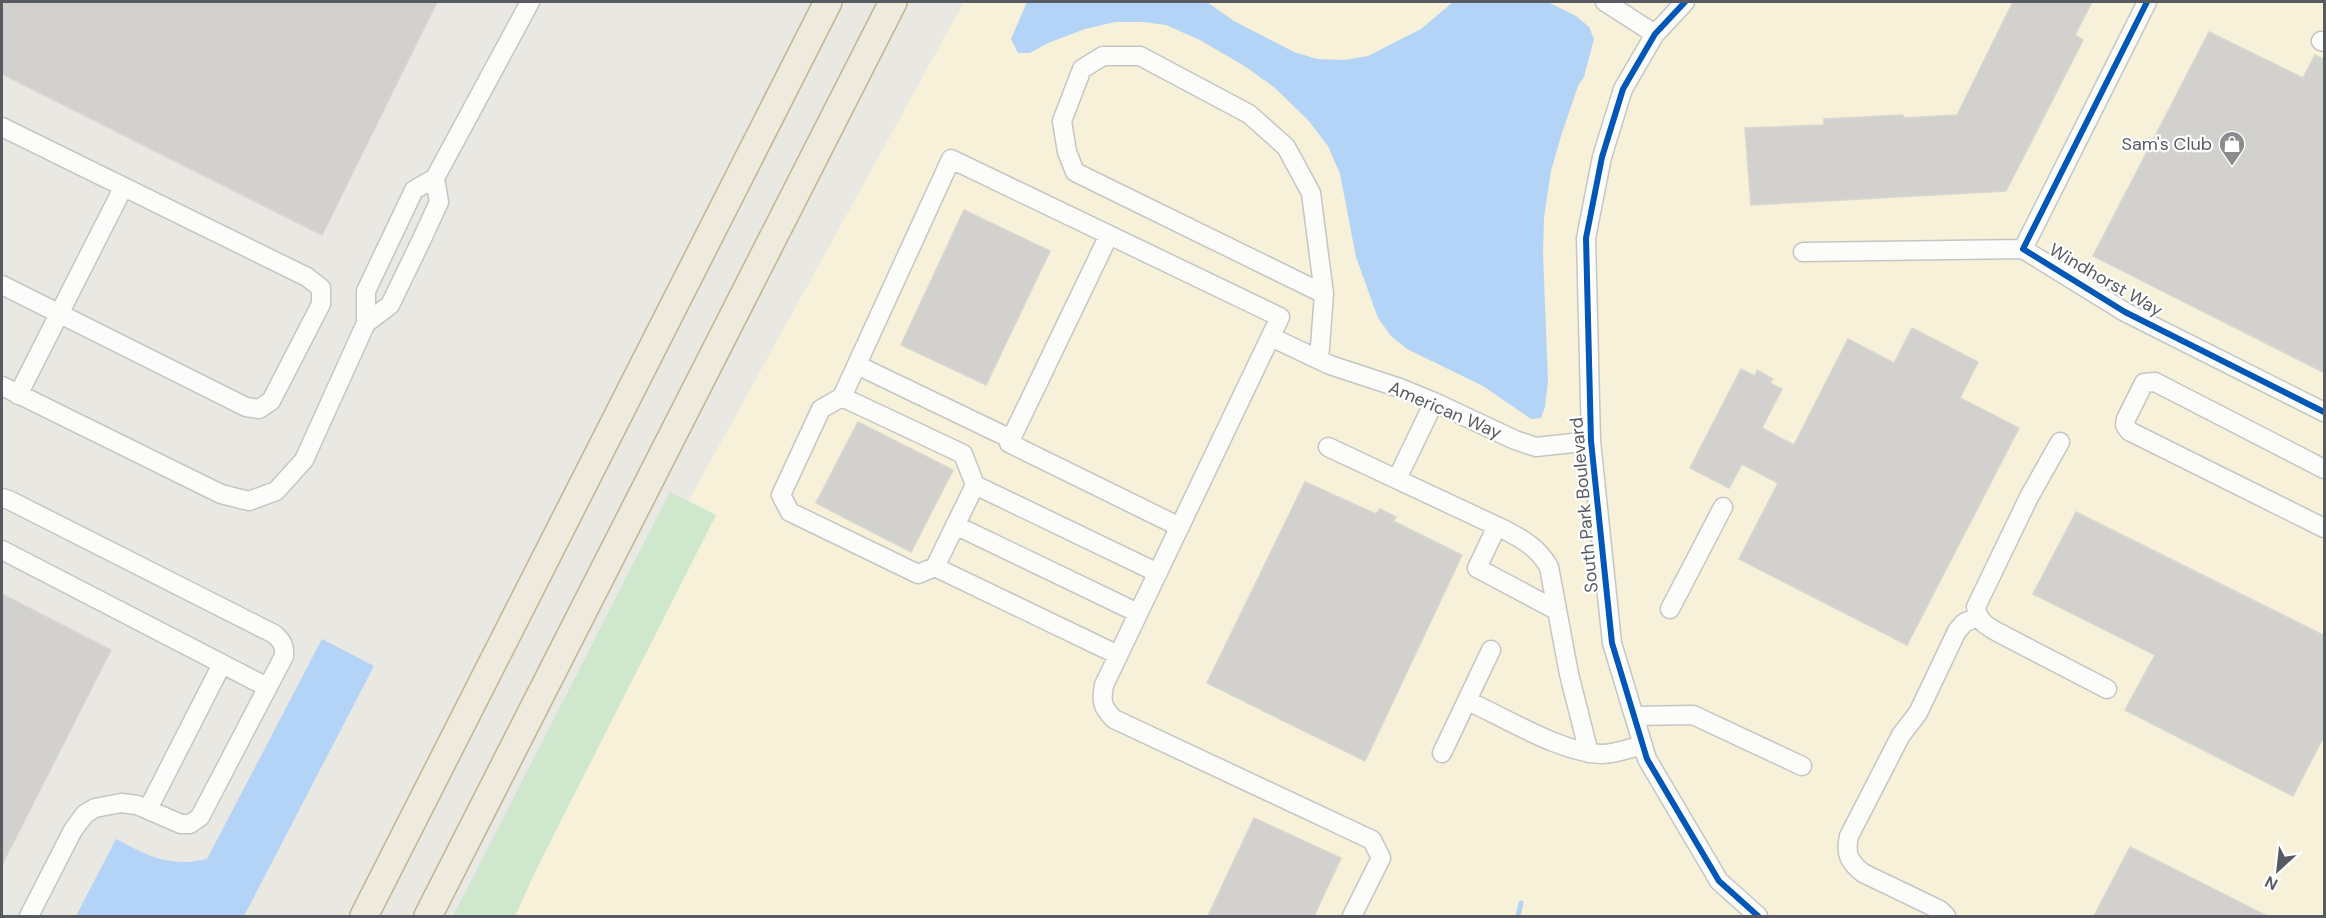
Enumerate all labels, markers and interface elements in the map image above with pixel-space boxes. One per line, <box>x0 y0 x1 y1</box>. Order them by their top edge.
shop icon: Sam's Club <box>2217 129 2247 167</box>
place label: Sam's Club <box>2121 132 2212 156</box>
street label: Windhorst Way <box>2045 238 2167 322</box>
street label: American Way <box>1385 375 1505 445</box>
street label: South Park Boulevard <box>1564 416 1604 594</box>
north arrow <box>2248 840 2308 900</box>
text: N <box>2261 871 2281 895</box>

